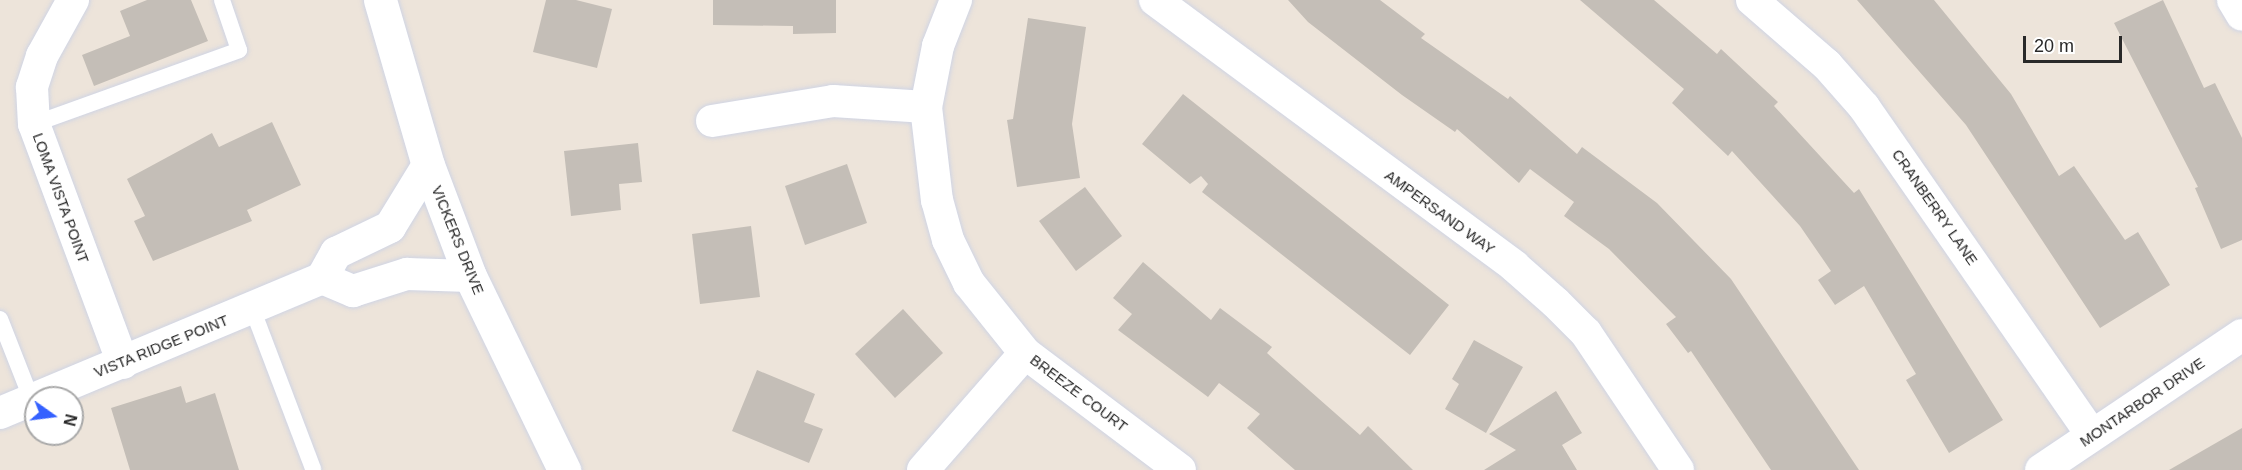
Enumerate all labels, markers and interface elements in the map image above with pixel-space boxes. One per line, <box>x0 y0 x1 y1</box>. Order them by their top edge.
scale bar <box>2026 24 2125 62</box>
text: 20 m <box>2034 36 2074 56</box>
street label: LOMA VISTA POINT <box>29 130 93 266</box>
street label: CRANBERRY LANE <box>1888 146 1982 268</box>
street label: AMPERSAND WAY <box>1381 166 1499 258</box>
street label: VICKERS DRIVE <box>428 183 488 297</box>
street label: VISTA RIDGE POINT <box>91 311 231 381</box>
street label: BREEZE COURT <box>1027 351 1131 435</box>
street label: MONTARBOR DRIVE <box>2076 354 2208 450</box>
north arrow <box>24 386 84 446</box>
text: N <box>60 412 80 428</box>

